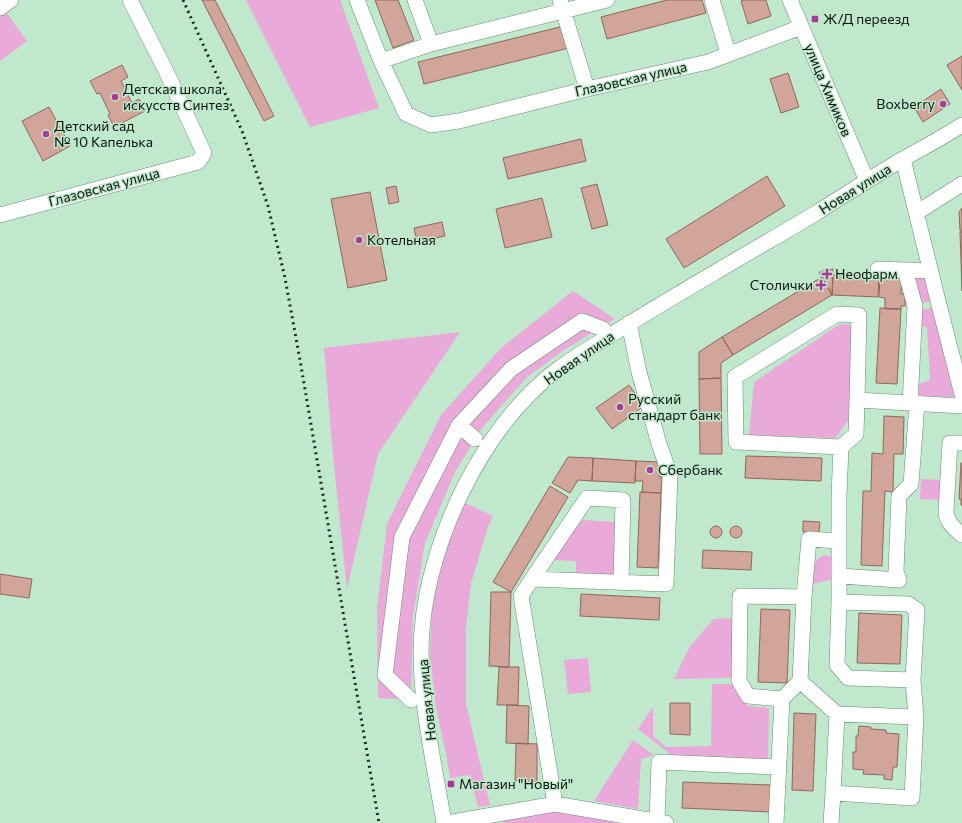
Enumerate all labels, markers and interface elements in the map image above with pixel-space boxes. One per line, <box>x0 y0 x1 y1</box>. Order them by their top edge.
place label: Ж/Д переезд <box>823 10 910 27</box>
marker: Ж/Д переезд <box>810 14 820 24</box>
street label: улица Химиков <box>801 41 856 139</box>
street label: Глазовская улица <box>573 57 689 100</box>
place label: Детская школа искусств Синтез <box>123 80 229 113</box>
marker: Детская школа искусств Синтез <box>110 92 120 102</box>
place label: Boxberry <box>876 95 935 112</box>
marker: Boxberry <box>938 99 948 109</box>
place label: Детский сад № 10 Капелька <box>54 117 153 150</box>
marker: Детский сад № 10 Капелька <box>41 129 51 139</box>
street label: Новая улица <box>816 160 894 217</box>
street label: Глазовская улица <box>46 163 161 210</box>
place label: Котельная <box>367 231 436 248</box>
marker: Котельная <box>354 235 364 245</box>
place label: Неофарм <box>835 265 898 282</box>
marker: Неофарм <box>822 269 832 279</box>
place label: Столички <box>750 276 813 293</box>
marker: Столички <box>816 280 826 290</box>
street label: Новая улица <box>540 327 617 388</box>
place label: Русский стандарт банк <box>628 390 721 423</box>
marker: Русский стандарт банк <box>615 402 625 412</box>
place label: Сбербанк <box>658 461 723 478</box>
marker: Сбербанк <box>645 465 655 475</box>
street label: Новая улица <box>414 658 439 742</box>
place label: Магазин "Новый" <box>459 775 573 792</box>
marker: Магазин "Новый" <box>446 779 456 789</box>

